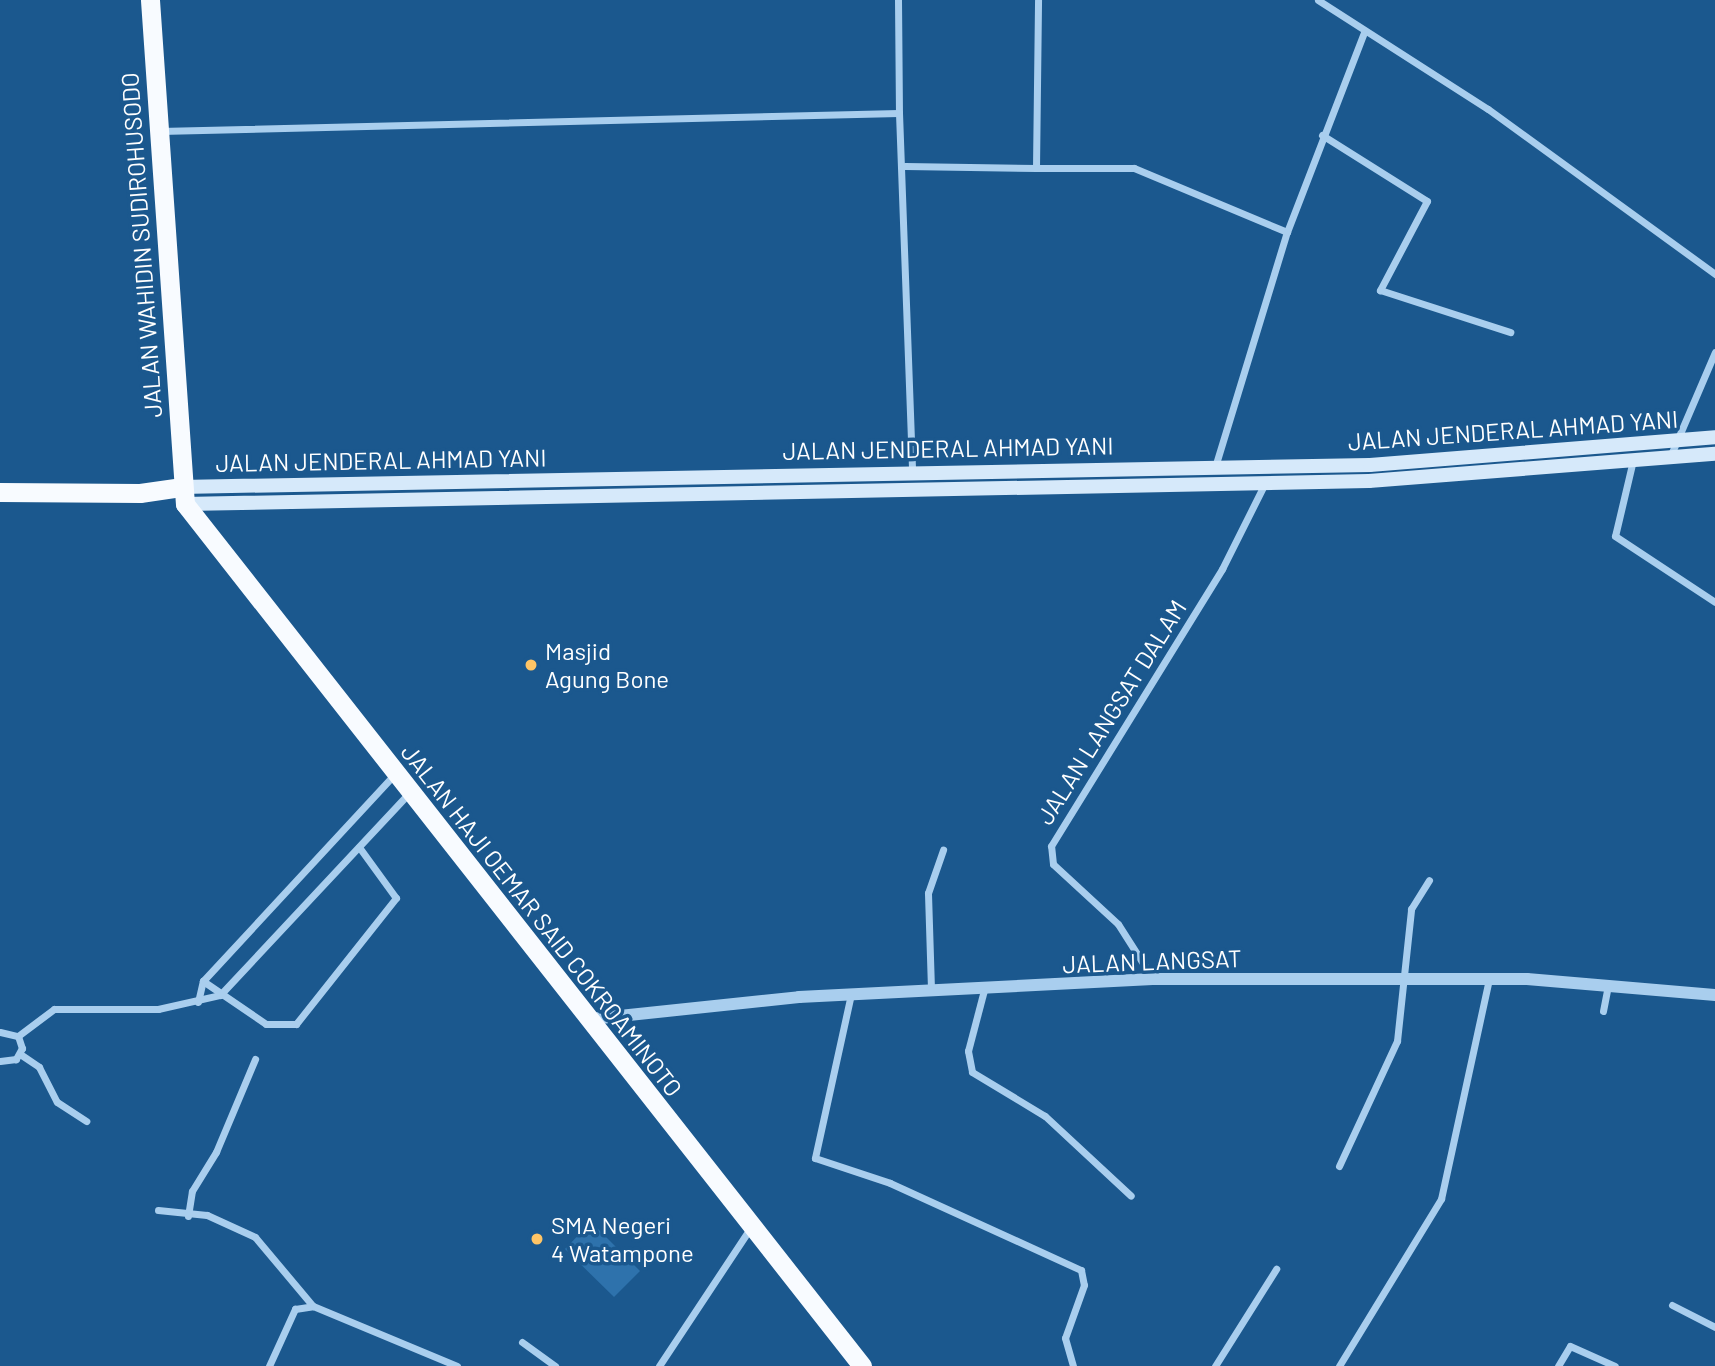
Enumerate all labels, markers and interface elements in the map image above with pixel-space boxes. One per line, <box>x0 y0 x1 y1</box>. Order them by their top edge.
street label: JALAN WAHIDIN SUDIROHUSODO <box>115 71 167 419</box>
street label: JALAN JENDERAL AHMAD YANI <box>1347 404 1679 456</box>
street label: JALAN JENDERAL AHMAD YANI <box>782 431 1114 465</box>
street label: JALAN JENDERAL AHMAD YANI <box>215 443 547 477</box>
street label: JALAN LANGSAT DALAM <box>1030 594 1192 830</box>
place label: Masjid Agung Bone <box>545 637 669 693</box>
marker: Masjid Agung Bone <box>523 657 539 673</box>
street label: JALAN HAJI OEMAR SAID COKROAMINOTO <box>395 738 689 1102</box>
street label: JALAN LANGSAT <box>1062 943 1242 979</box>
place label: SMA Negeri 4 Watampone <box>551 1211 694 1267</box>
marker: SMA Negeri 4 Watampone <box>529 1231 545 1247</box>

